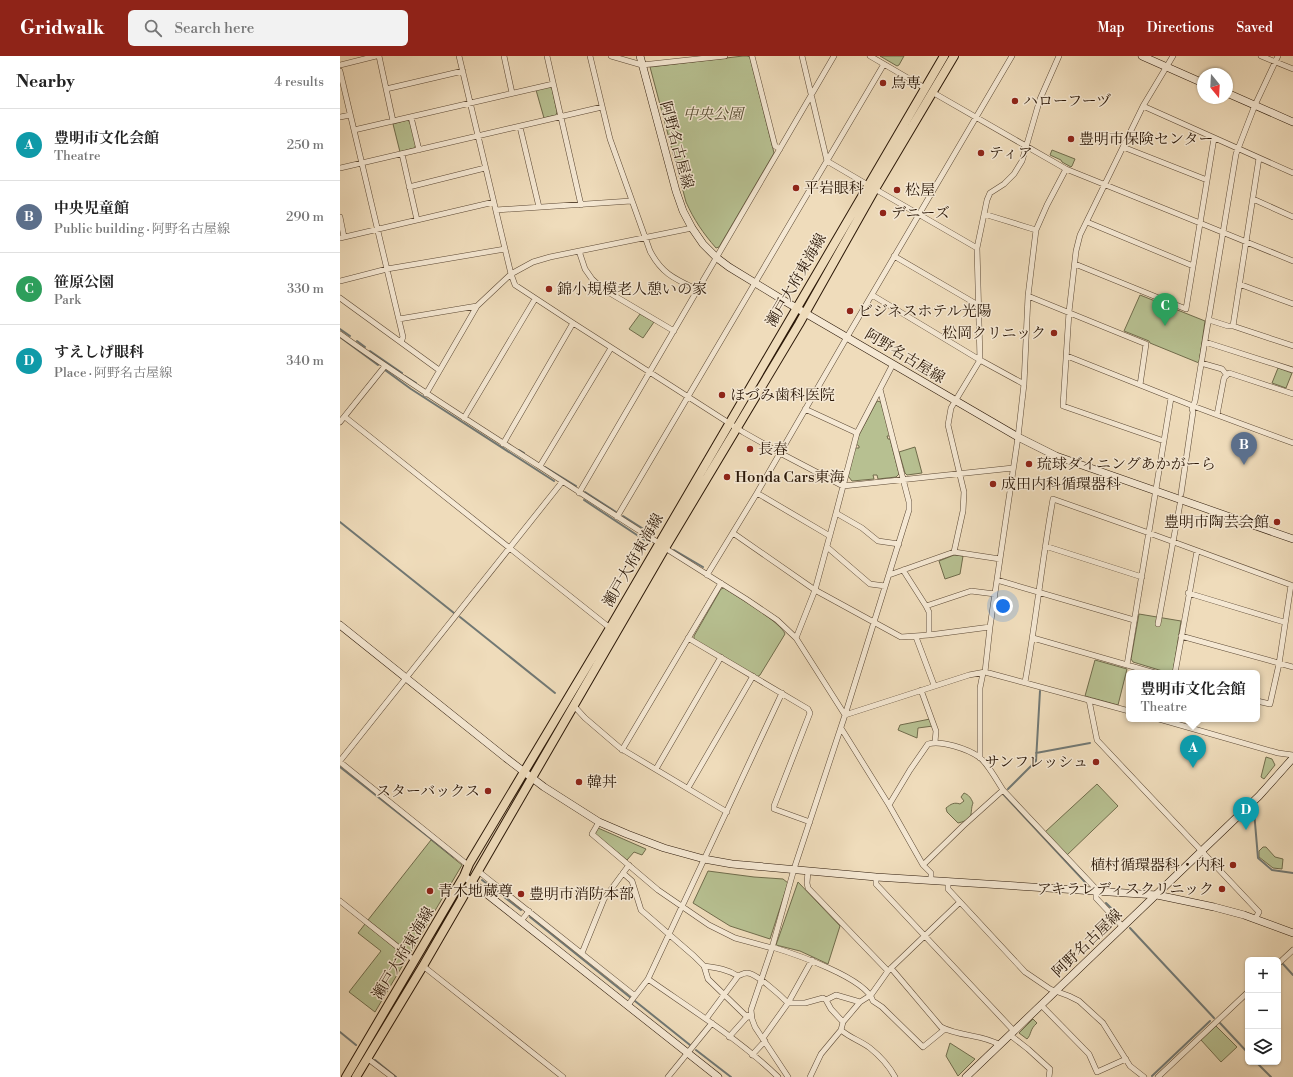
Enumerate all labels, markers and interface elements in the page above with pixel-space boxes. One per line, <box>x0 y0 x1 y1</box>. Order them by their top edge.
search box <box>128 10 408 46</box>
text: Gridwalk <box>20 16 104 40</box>
icon: search <box>142 17 164 39</box>
text: Search here <box>174 19 254 38</box>
text: Map <box>1097 19 1125 37</box>
text: Directions <box>1147 19 1214 37</box>
text: Saved <box>1236 19 1273 37</box>
north arrow <box>1197 68 1233 104</box>
text: Nearby <box>16 71 75 93</box>
text: 4 results <box>274 74 324 90</box>
place label: 鳥専 <box>891 74 921 93</box>
marker: 鳥専 <box>878 78 888 88</box>
place label: ハローフーヅ <box>1023 92 1111 111</box>
marker: ハローフーヅ <box>1010 96 1020 106</box>
street label: 阿野名古屋線 <box>656 99 697 191</box>
park label: 中央公園 <box>683 105 746 124</box>
text: 豊明市文化会館 <box>54 129 159 148</box>
place label: 豊明市保険センター <box>1079 130 1213 149</box>
marker: 豊明市保険センター <box>1066 134 1076 144</box>
text: A <box>24 137 34 153</box>
text: 250 m <box>287 137 324 153</box>
place label: ティア <box>989 144 1033 163</box>
text: Theatre <box>54 148 100 164</box>
marker: ティア <box>976 148 986 158</box>
place label: 平岩眼科 <box>804 179 864 198</box>
place label: 松屋 <box>905 181 935 200</box>
marker: 平岩眼科 <box>791 183 801 193</box>
marker: 松屋 <box>892 185 902 195</box>
text: 中央児童館 <box>54 199 129 218</box>
place label: デニーズ <box>891 204 950 223</box>
marker: デニーズ <box>878 208 888 218</box>
text: B <box>24 209 34 225</box>
text: 290 m <box>286 209 324 225</box>
text: Public building · 阿野名古屋線 <box>54 221 230 237</box>
street label: 瀬戸大府東海線 <box>762 230 831 330</box>
text: 笹原公園 <box>54 273 114 292</box>
place label: 錦小規模老人憩いの家 <box>557 280 707 299</box>
text: C <box>24 281 34 297</box>
text: 330 m <box>287 281 324 297</box>
marker: 錦小規模老人憩いの家 <box>544 284 554 294</box>
text: Park <box>54 292 81 308</box>
pin: C <box>1152 293 1178 326</box>
place label: ビジネスホテル光陽 <box>858 302 992 321</box>
marker: ビジネスホテル光陽 <box>845 306 855 316</box>
place label: 松岡クリニック <box>942 324 1046 343</box>
street label: 阿野名古屋線 <box>861 325 948 388</box>
marker: 松岡クリニック <box>1049 328 1059 338</box>
text: すえしげ眼科 <box>54 343 144 362</box>
text: D <box>24 353 34 369</box>
text: 340 m <box>286 353 324 369</box>
text: Place · 阿野名古屋線 <box>54 365 172 381</box>
place label: ほづみ歯科医院 <box>730 386 835 405</box>
marker: ほづみ歯科医院 <box>717 390 727 400</box>
pin: B <box>1231 432 1257 465</box>
place label: 長春 <box>758 440 788 459</box>
marker: 長春 <box>745 444 755 454</box>
place label: 琉球ダイニングあかがーら <box>1037 455 1216 474</box>
marker: 琉球ダイニングあかがーら <box>1024 459 1034 469</box>
place label: Honda Cars東海 <box>735 468 845 487</box>
marker: Honda Cars東海 <box>722 472 732 482</box>
place label: 成田内科循環器科 <box>1001 475 1121 494</box>
marker: 成田内科循環器科 <box>988 479 998 489</box>
street label: 瀬戸大府東海線 <box>599 510 668 610</box>
place label: 豊明市陶芸会館 <box>1164 513 1269 532</box>
marker: 豊明市陶芸会館 <box>1272 517 1282 527</box>
your location <box>993 596 1013 616</box>
popup <box>1126 670 1260 722</box>
text: 豊明市文化会館 <box>1140 680 1246 699</box>
text: Theatre <box>1140 699 1187 715</box>
pin: A <box>1180 735 1206 768</box>
place label: サンフレッシュ <box>985 753 1088 772</box>
marker: サンフレッシュ <box>1091 757 1101 767</box>
place label: 韓丼 <box>587 773 617 792</box>
marker: 韓丼 <box>574 777 584 787</box>
place label: スターバックス <box>376 782 480 801</box>
marker: スターバックス <box>483 786 493 796</box>
pin: D <box>1233 797 1259 830</box>
place label: 植村循環器科・内科 <box>1090 856 1225 875</box>
marker: 植村循環器科・内科 <box>1228 860 1238 870</box>
place label: アキラレディスクリニック <box>1037 880 1214 899</box>
place label: 青木地蔵尊 <box>438 882 513 901</box>
marker: アキラレディスクリニック <box>1217 884 1227 894</box>
place label: 豊明市消防本部 <box>529 885 634 904</box>
marker: 青木地蔵尊 <box>425 886 435 896</box>
marker: 豊明市消防本部 <box>516 889 526 899</box>
street label: 瀬戸大府東海線 <box>368 903 439 1003</box>
street label: 阿野名古屋線 <box>1048 905 1126 981</box>
map controls <box>1245 957 1281 1065</box>
button: + <box>1245 957 1281 993</box>
button: − <box>1245 993 1281 1029</box>
button: layers <box>1245 1029 1281 1065</box>

